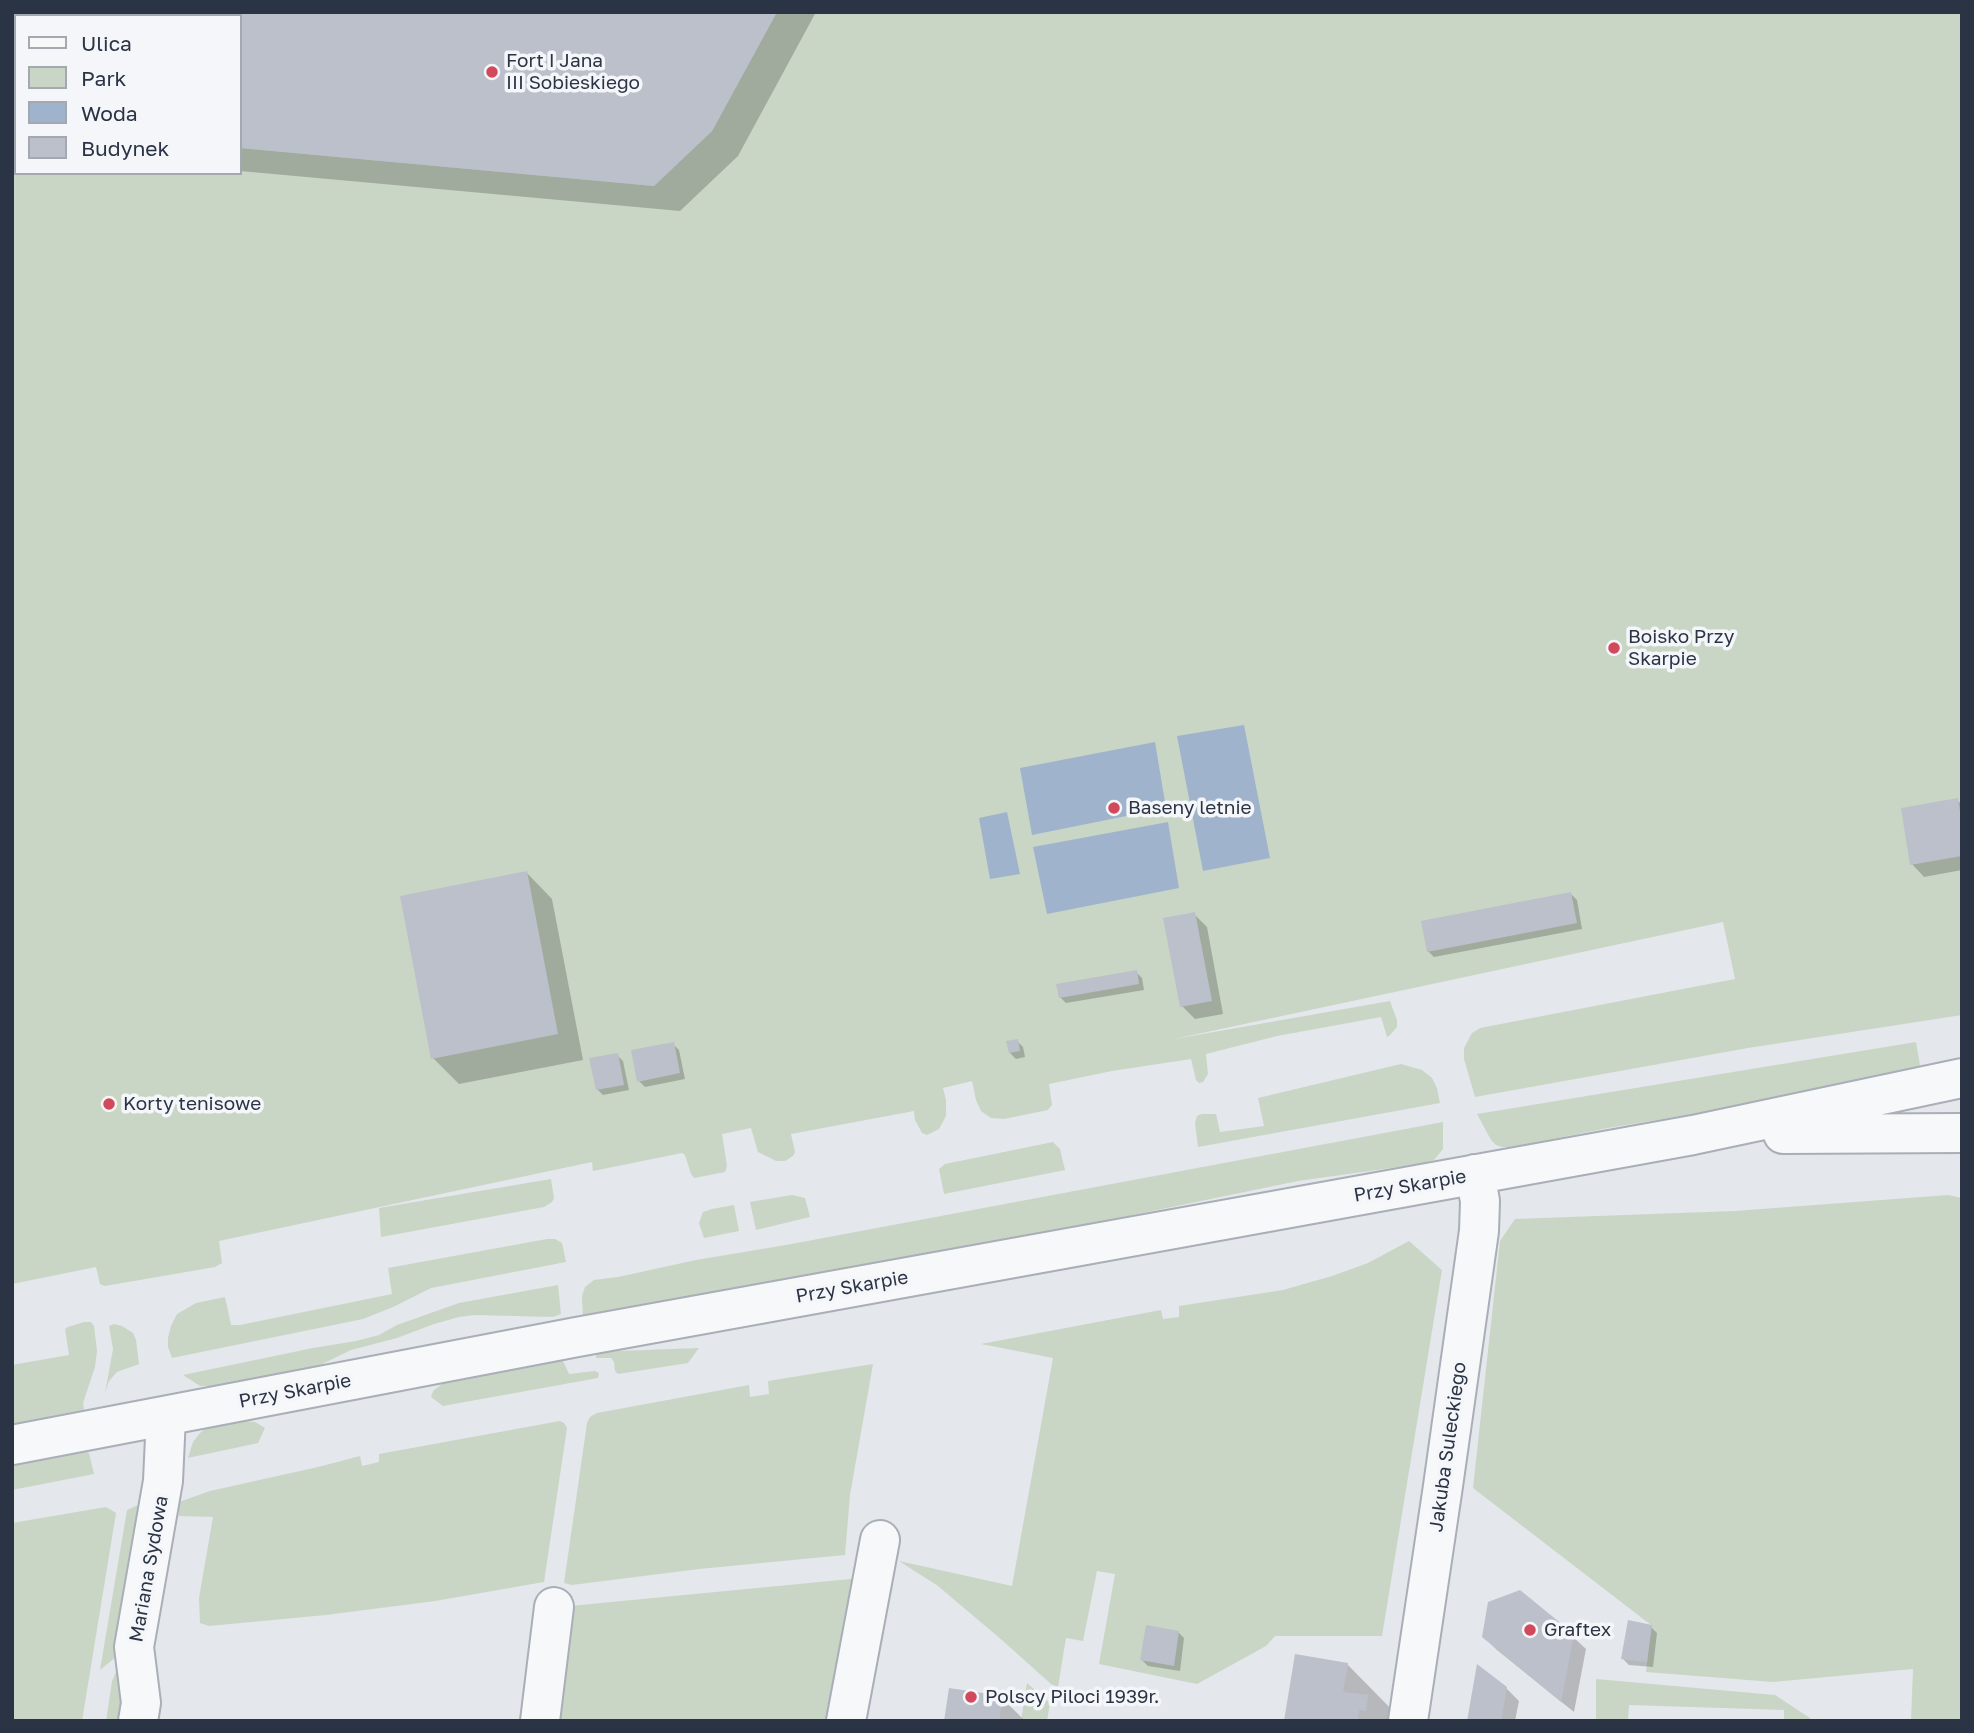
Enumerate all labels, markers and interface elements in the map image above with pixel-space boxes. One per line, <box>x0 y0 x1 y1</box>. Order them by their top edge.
legend <box>14 14 242 175</box>
text: Ulica <box>81 30 132 56</box>
place label: Fort I Jana III Sobieskiego <box>506 50 640 94</box>
marker: Fort I Jana III Sobieskiego <box>484 64 500 80</box>
text: Park <box>81 65 126 91</box>
text: Woda <box>81 100 138 126</box>
text: Budynek <box>81 135 169 161</box>
place label: Boisko Przy Skarpie <box>1628 626 1734 670</box>
marker: Boisko Przy Skarpie <box>1606 640 1622 656</box>
place label: Baseny letnie <box>1128 797 1252 819</box>
marker: Baseny letnie <box>1106 800 1122 816</box>
place label: Korty tenisowe <box>123 1093 261 1115</box>
marker: Korty tenisowe <box>101 1096 117 1112</box>
street label: Przy Skarpie <box>1352 1165 1468 1207</box>
street label: Przy Skarpie <box>794 1266 910 1308</box>
street label: Jakuba Suleckiego <box>1425 1360 1471 1534</box>
street label: Przy Skarpie <box>237 1369 353 1413</box>
street label: Mariana Sydowa <box>125 1494 173 1644</box>
place label: Graftex <box>1544 1619 1611 1641</box>
marker: Graftex <box>1522 1622 1538 1638</box>
place label: Polscy Piloci 1939r. <box>985 1686 1159 1708</box>
marker: Polscy Piloci 1939r. <box>963 1689 979 1705</box>

